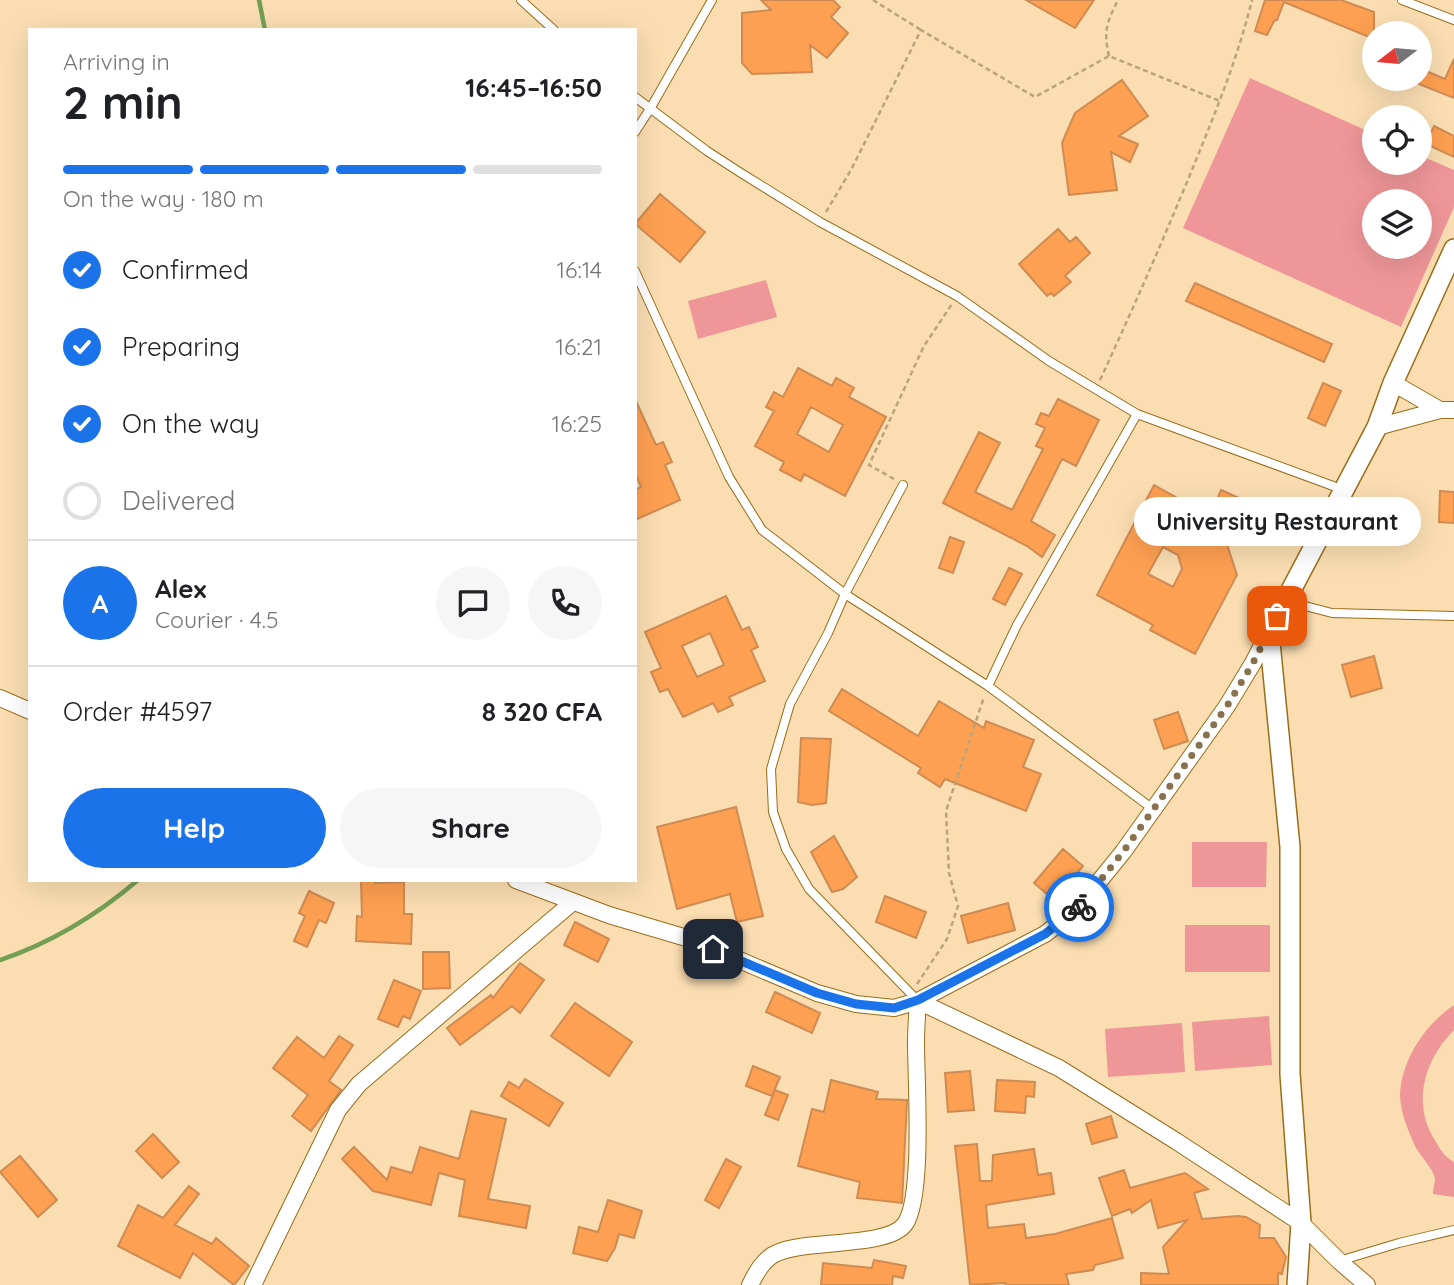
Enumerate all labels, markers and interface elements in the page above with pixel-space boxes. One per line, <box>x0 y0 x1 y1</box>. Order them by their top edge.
north arrow <box>1362 21 1432 91</box>
map controls <box>1362 21 1432 259</box>
text: Arriving in <box>63 47 170 76</box>
text: 16:45–16:50 <box>465 71 602 104</box>
text: 2 min <box>63 73 183 131</box>
button: locate <box>1362 105 1432 175</box>
text: On the way · 180 m <box>63 184 264 213</box>
button: layers <box>1362 189 1432 259</box>
icon: check <box>63 251 101 289</box>
text: Confirmed <box>122 253 249 286</box>
text: 16:14 <box>557 255 602 284</box>
icon: check <box>63 328 101 366</box>
text: Preparing <box>122 330 240 363</box>
text: 16:21 <box>556 332 602 361</box>
icon: check <box>63 405 101 443</box>
text: On the way <box>122 407 260 440</box>
text: 16:25 <box>552 409 602 438</box>
text: Delivered <box>122 484 235 517</box>
callout: University Restaurant <box>1134 497 1420 546</box>
text: University Restaurant <box>1156 507 1399 536</box>
button: chat <box>436 566 510 640</box>
button: phone <box>528 566 602 640</box>
text: Alex <box>155 572 206 605</box>
pin <box>1247 586 1307 646</box>
text: A <box>92 587 108 620</box>
icon: bag <box>1258 597 1296 635</box>
text: Courier · 4.5 <box>155 605 279 634</box>
text: Order #4597 <box>63 695 212 728</box>
text: 8 320 CFA <box>482 695 602 728</box>
button: Help <box>63 788 326 868</box>
button: Share <box>340 788 602 868</box>
courier <box>1044 872 1114 942</box>
icon: bike <box>1060 888 1098 926</box>
pin <box>683 919 743 979</box>
icon: home <box>694 930 732 968</box>

